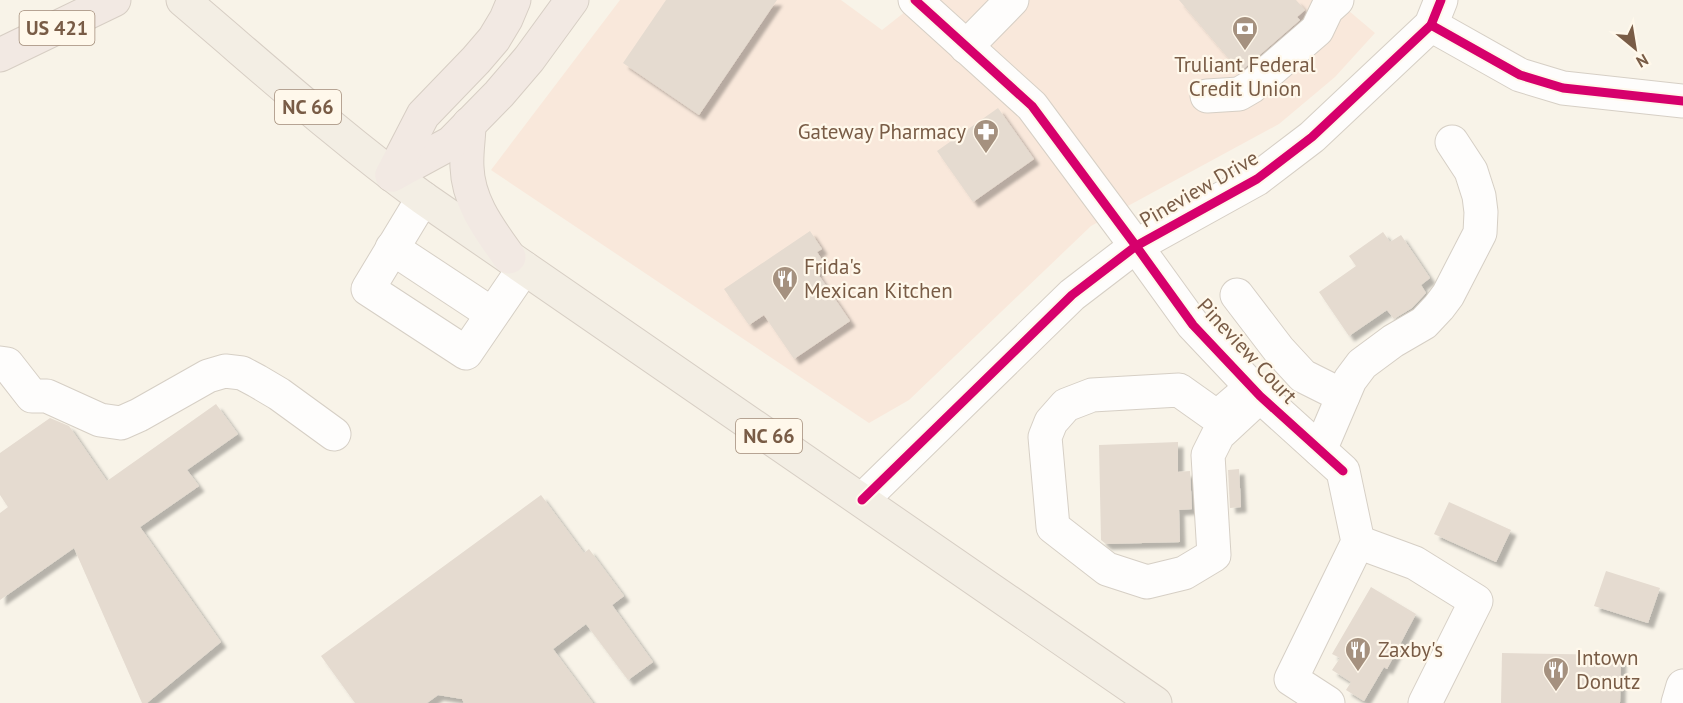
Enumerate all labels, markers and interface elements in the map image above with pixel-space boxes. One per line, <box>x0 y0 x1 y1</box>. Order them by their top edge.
road number: US 421 <box>20 11 94 45</box>
bank icon: Truliant Federal Credit Union <box>1230 14 1260 52</box>
north arrow <box>1605 18 1665 78</box>
text: N <box>1633 50 1652 72</box>
place label: Truliant Federal Credit Union <box>1174 51 1316 102</box>
road number: NC 66 <box>275 90 341 124</box>
pharmacy icon: Gateway Pharmacy <box>971 117 1001 155</box>
place label: Gateway Pharmacy <box>798 118 966 145</box>
street label: Pineview Drive <box>1134 144 1263 233</box>
place label: Frida's Mexican Kitchen <box>804 253 953 304</box>
restaurant icon: Frida's Mexican Kitchen <box>770 264 800 302</box>
street label: Pineview Court <box>1192 292 1303 409</box>
road number: NC 66 <box>736 419 802 453</box>
restaurant icon: Zaxby's <box>1343 635 1373 673</box>
place label: Zaxby's <box>1378 636 1443 663</box>
place label: Intown Donutz <box>1576 644 1640 695</box>
restaurant icon: Intown Donutz <box>1541 655 1571 693</box>

